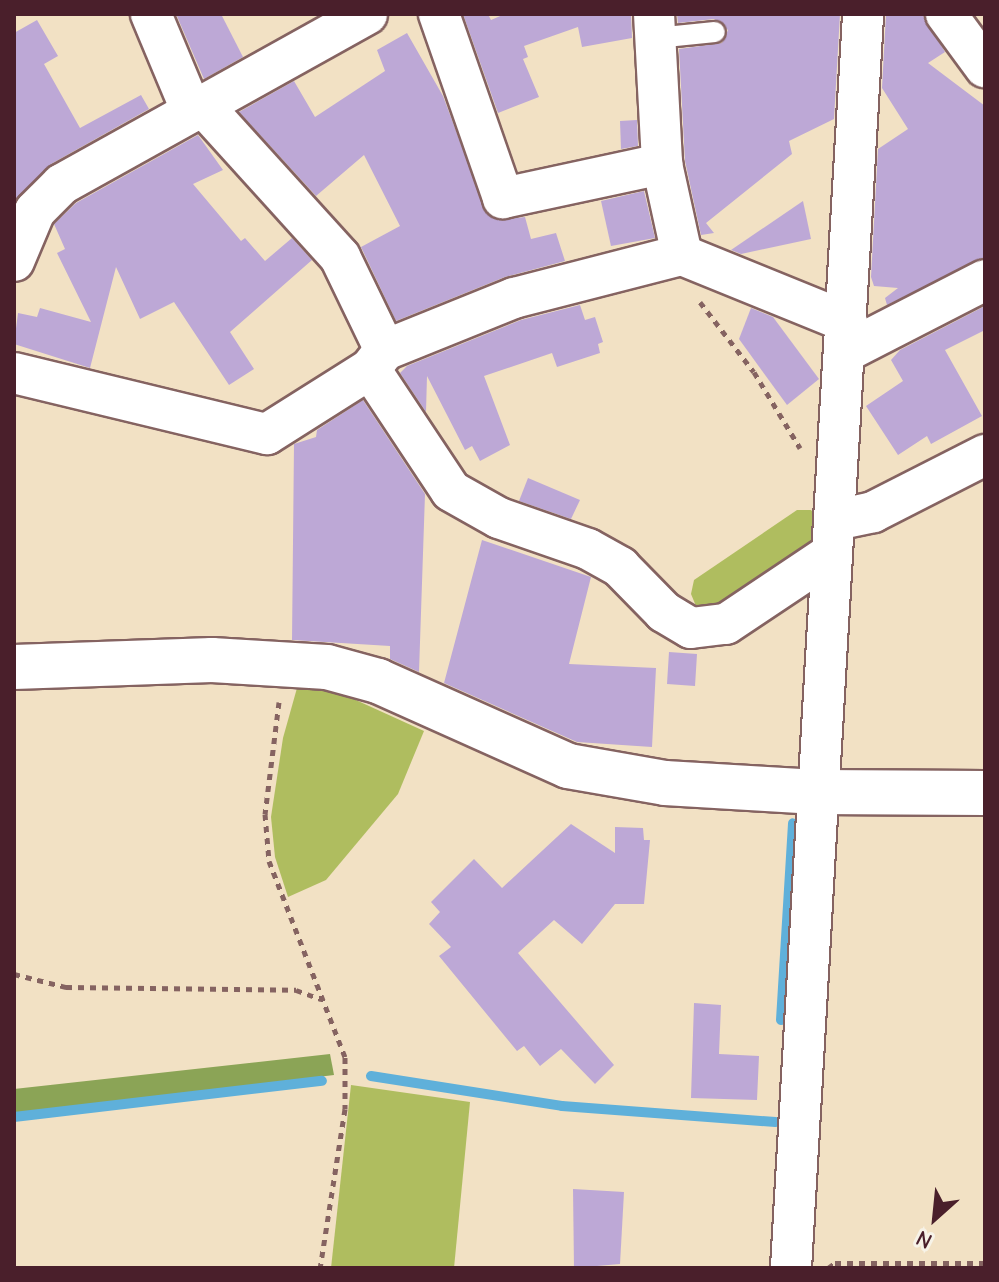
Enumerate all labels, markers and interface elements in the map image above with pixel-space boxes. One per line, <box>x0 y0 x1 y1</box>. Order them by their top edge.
north arrow <box>895 1178 975 1258</box>
text: N <box>912 1225 936 1254</box>

